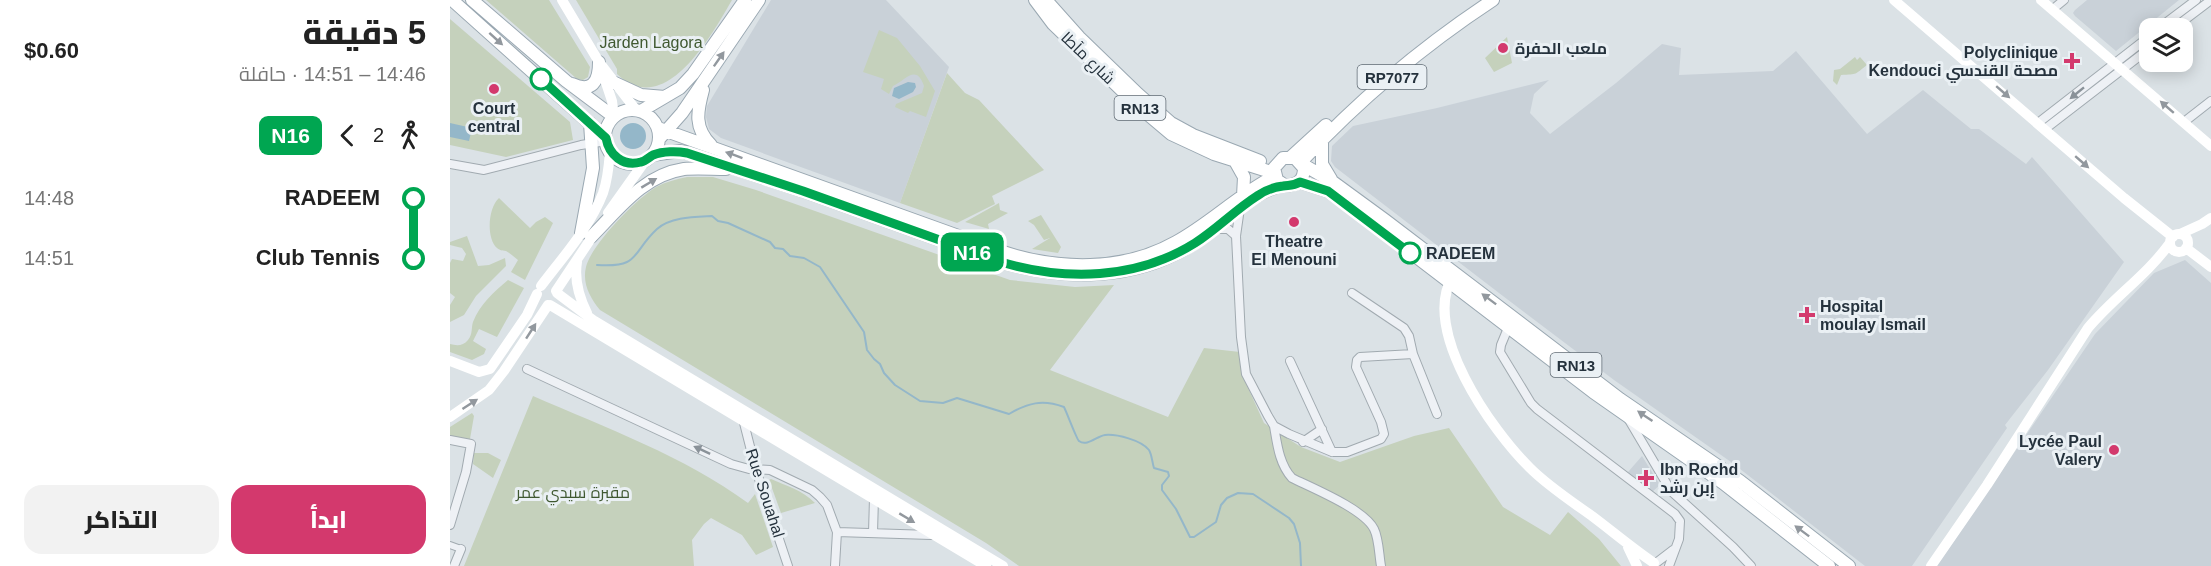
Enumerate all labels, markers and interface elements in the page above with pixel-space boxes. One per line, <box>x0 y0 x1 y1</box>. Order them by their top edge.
text: 5 دقيقة <box>303 14 426 51</box>
map controls <box>2139 18 2193 72</box>
button: layers <box>2139 18 2193 72</box>
street label: شارع مآطا <box>1056 29 1118 90</box>
one-way arrow <box>488 32 503 45</box>
park label: Jarden Lagora <box>599 34 703 51</box>
text: $0.60 <box>24 38 79 63</box>
place label: ملعب الحفرة <box>1515 40 1607 58</box>
marker: ملعب الحفرة <box>1496 41 1510 55</box>
place label: Polyclinique Kendouci مصحة القندسي <box>1868 44 2058 83</box>
one-way arrow <box>713 51 724 67</box>
marker: Polyclinique Kendouci مصحة القندسي <box>2063 52 2081 70</box>
text: 14:46 – 14:51 · حافلة <box>239 63 426 85</box>
road number: RP7077 <box>1358 65 1426 89</box>
unlabelled marker <box>530 68 552 90</box>
marker: Court central <box>487 82 501 96</box>
one-way arrow <box>1995 85 2010 98</box>
one-way arrow <box>2069 86 2085 99</box>
road number: RN13 <box>1114 96 1166 120</box>
place label: Court central <box>468 100 520 135</box>
one-way arrow <box>2160 101 2175 114</box>
icon: back <box>331 119 364 152</box>
icon: walk <box>393 119 426 152</box>
text: N16 <box>271 124 310 147</box>
text: 2 <box>373 124 384 146</box>
one-way arrow <box>725 150 743 160</box>
one-way arrow <box>2075 155 2090 168</box>
one-way arrow <box>641 177 657 188</box>
text: RADEEM <box>285 185 380 210</box>
text: 14:48 <box>24 187 74 209</box>
marker: Theatre El Menouni <box>1287 215 1301 229</box>
line badge: N16 <box>938 232 1006 272</box>
place label: Theatre El Menouni <box>1251 233 1337 268</box>
text: N16 <box>953 241 991 264</box>
marker: RADEEM <box>1399 242 1421 264</box>
text: Club Tennis <box>256 245 380 270</box>
place label: RADEEM <box>1426 245 1495 262</box>
text: 14:51 <box>24 247 74 269</box>
one-way arrow <box>1481 293 1497 305</box>
place label: Hospital moulay Ismail <box>1820 298 1926 333</box>
marker: Hospital moulay Ismail <box>1798 306 1816 324</box>
one-way arrow <box>526 323 537 339</box>
road number: RN13 <box>1550 353 1602 377</box>
one-way arrow <box>462 399 478 410</box>
one-way arrow <box>1637 411 1653 422</box>
place label: Lycée Paul Valery <box>2019 433 2102 468</box>
marker: Lycée Paul Valery <box>2107 443 2121 457</box>
one-way arrow <box>693 446 710 455</box>
street label: Rue Souahal <box>743 446 787 540</box>
place label: Ibn Rochd إبن رشد <box>1660 461 1738 499</box>
marker: Ibn Rochd إبن رشد <box>1637 469 1655 487</box>
park label: مقبرة سيدي عمر <box>515 484 630 506</box>
button: التذاكر <box>24 485 219 554</box>
button: ابدأ <box>231 485 426 554</box>
one-way arrow <box>899 513 915 524</box>
one-way arrow <box>1795 525 1810 537</box>

